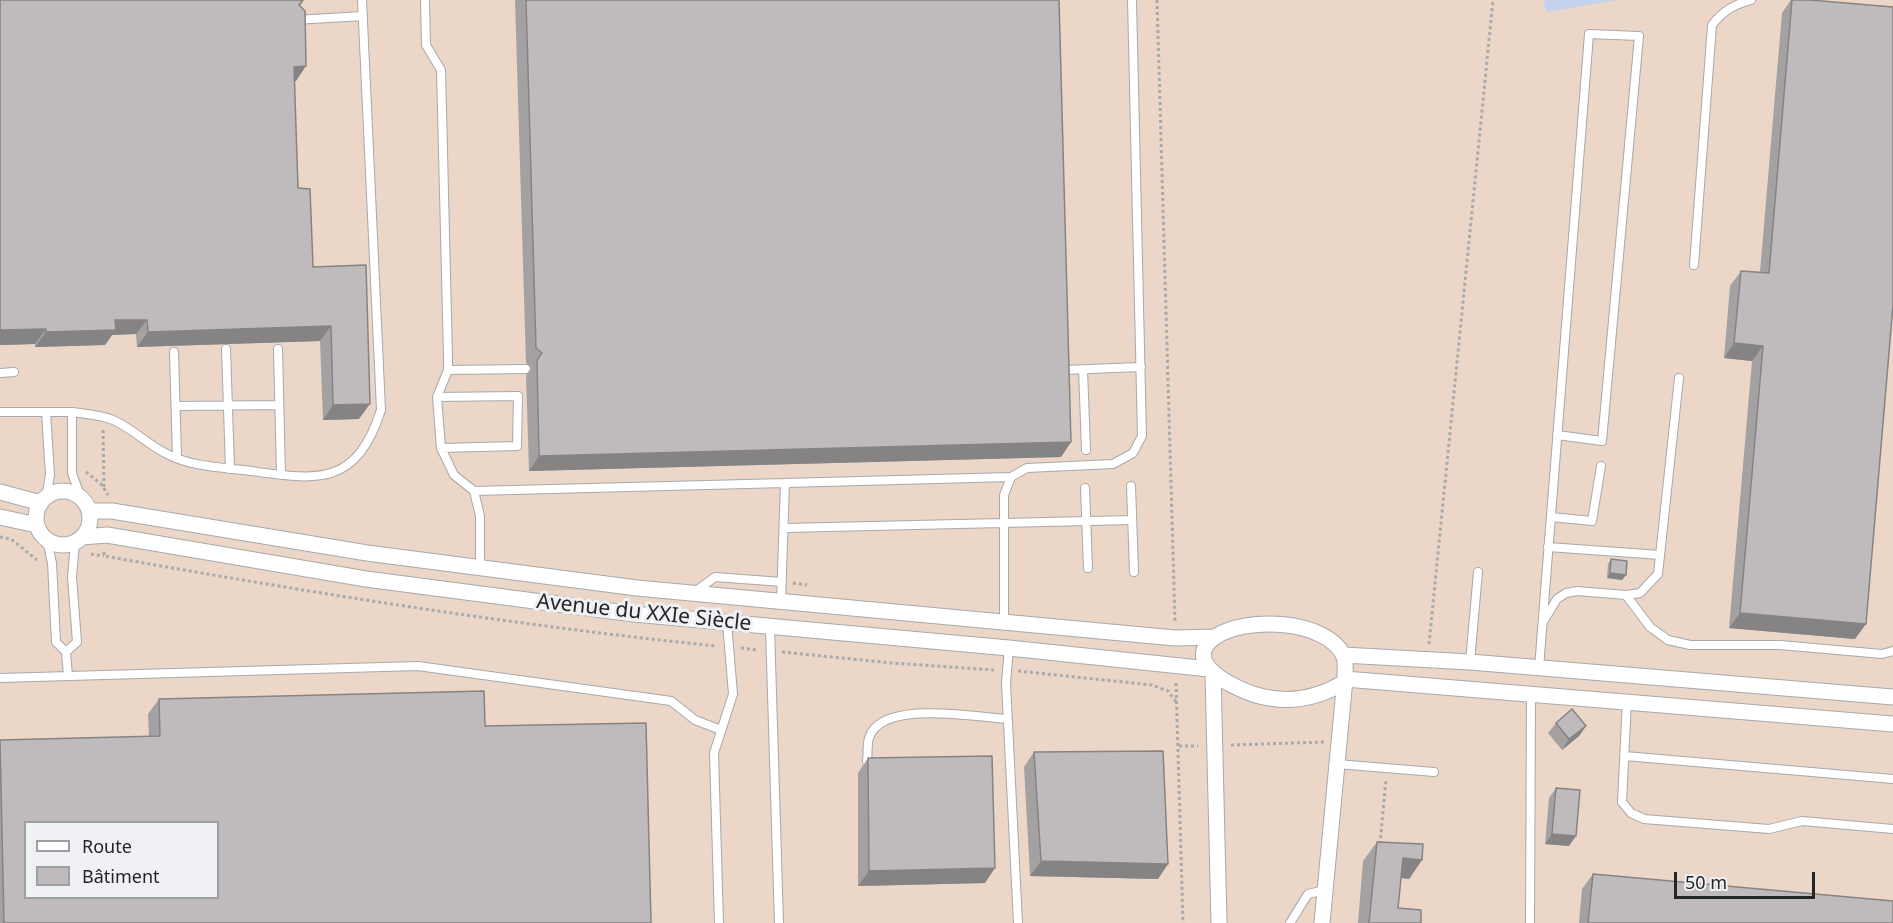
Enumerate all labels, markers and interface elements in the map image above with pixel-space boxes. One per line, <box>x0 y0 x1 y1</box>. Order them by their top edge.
street label: Avenue du XXIe Siècle <box>535 589 753 637</box>
legend <box>24 821 219 899</box>
text: Route <box>82 834 132 858</box>
scale bar <box>1677 860 1818 898</box>
text: Bâtiment <box>82 864 160 888</box>
text: 50 m <box>1685 870 1727 894</box>

